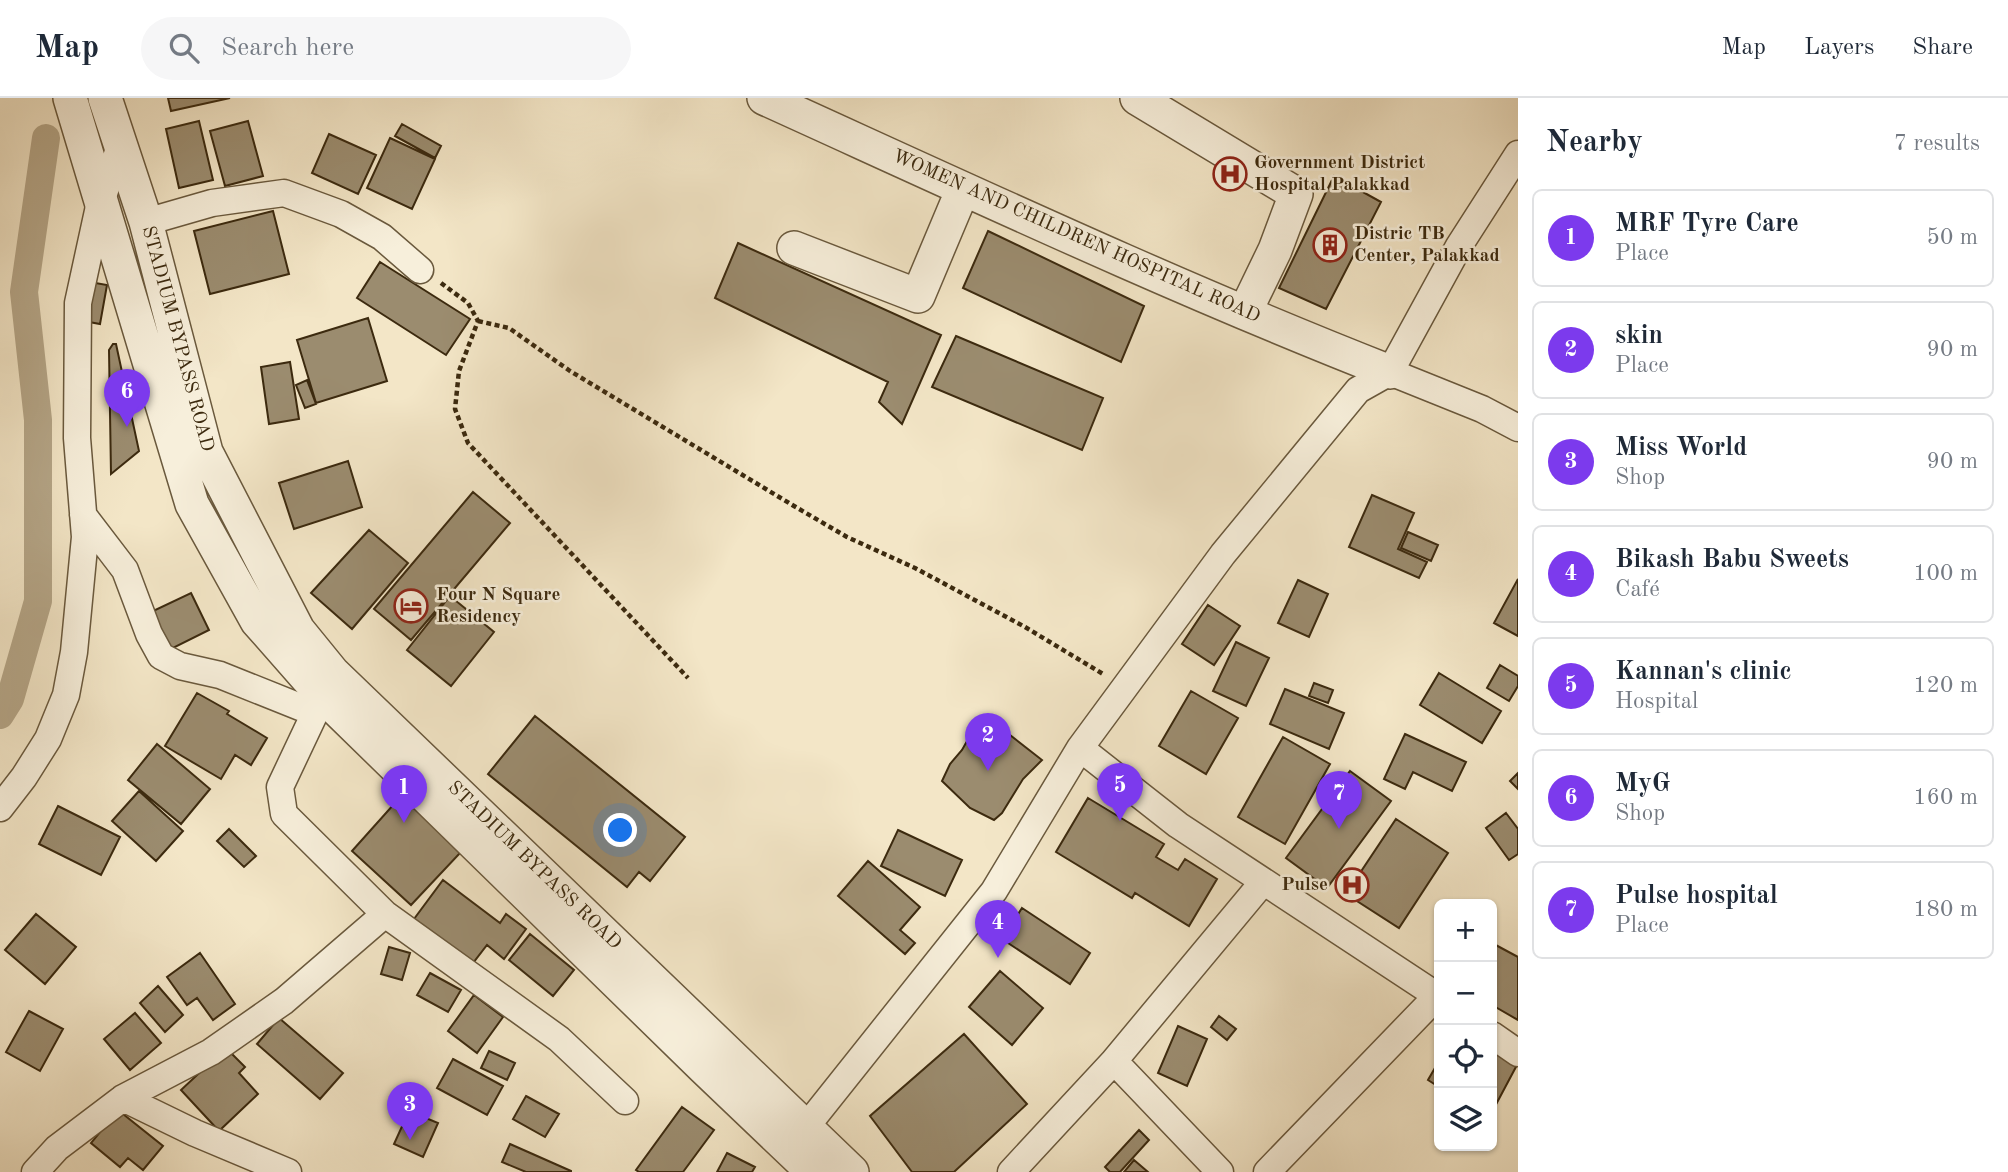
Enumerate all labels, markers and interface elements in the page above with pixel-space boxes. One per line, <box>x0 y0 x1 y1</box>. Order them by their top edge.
search box <box>141 17 631 80</box>
icon: search <box>165 29 203 67</box>
text: Map <box>35 32 99 65</box>
text: Search here <box>221 35 354 61</box>
text: Map <box>1722 36 1766 60</box>
text: Layers <box>1804 36 1874 60</box>
text: Share <box>1912 36 1973 60</box>
text: Nearby <box>1546 128 1643 158</box>
text: 7 results <box>1894 132 1980 155</box>
street label: WOMEN AND CHILDREN HOSPITAL ROAD <box>889 147 1263 327</box>
place label: Government District Hospital Palakkad <box>1254 154 1425 195</box>
hospital icon: Government District Hospital Palakkad <box>1211 155 1249 193</box>
text: MRF Tyre Care <box>1615 211 1799 237</box>
street label: STADIUM BYPASS ROAD <box>138 224 216 454</box>
place label: Distric TB Center, Palakkad <box>1354 225 1500 266</box>
building icon: Distric TB Center, Palakkad <box>1311 226 1349 264</box>
text: 1 <box>1564 226 1578 249</box>
text: 50 m <box>1927 226 1978 249</box>
text: Place <box>1615 242 1669 265</box>
text: skin <box>1615 323 1663 349</box>
text: 2 <box>1564 338 1578 361</box>
text: 90 m <box>1927 338 1978 361</box>
text: Place <box>1615 354 1669 377</box>
pin: 6 <box>104 369 150 427</box>
text: Miss World <box>1615 435 1747 461</box>
text: 3 <box>1564 450 1578 473</box>
text: 90 m <box>1927 450 1978 473</box>
text: Shop <box>1615 466 1665 489</box>
text: Bikash Babu Sweets <box>1615 547 1849 573</box>
text: 4 <box>1564 562 1578 585</box>
text: 100 m <box>1913 562 1978 585</box>
text: Café <box>1615 578 1660 601</box>
place label: Four N Square Residency <box>436 586 560 627</box>
hotel icon: Four N Square Residency <box>392 587 430 625</box>
text: Kannan's clinic <box>1615 659 1792 685</box>
text: 5 <box>1564 674 1578 697</box>
text: 120 m <box>1913 674 1978 697</box>
text: Hospital <box>1615 690 1698 713</box>
pin: 2 <box>965 713 1011 771</box>
pin: 5 <box>1097 763 1143 821</box>
pin: 1 <box>381 765 427 823</box>
pin: 7 <box>1316 771 1362 829</box>
text: MyG <box>1615 771 1670 797</box>
street label: STADIUM BYPASS ROAD <box>444 778 624 954</box>
text: 6 <box>1564 786 1578 809</box>
text: 160 m <box>1913 786 1978 809</box>
text: Shop <box>1615 802 1665 825</box>
your location <box>603 813 637 847</box>
hospital icon: Pulse <box>1333 866 1371 904</box>
place label: Pulse <box>1281 876 1328 895</box>
text: Pulse hospital <box>1615 883 1778 909</box>
text: 7 <box>1564 898 1578 921</box>
text: 180 m <box>1913 898 1978 921</box>
map controls <box>1434 899 1497 1151</box>
button: + <box>1434 899 1497 962</box>
pin: 4 <box>975 900 1021 958</box>
text: Place <box>1615 914 1669 937</box>
button: − <box>1434 962 1497 1025</box>
button: locate <box>1434 1025 1497 1088</box>
pin: 3 <box>387 1082 433 1140</box>
button: layers <box>1434 1088 1497 1151</box>

